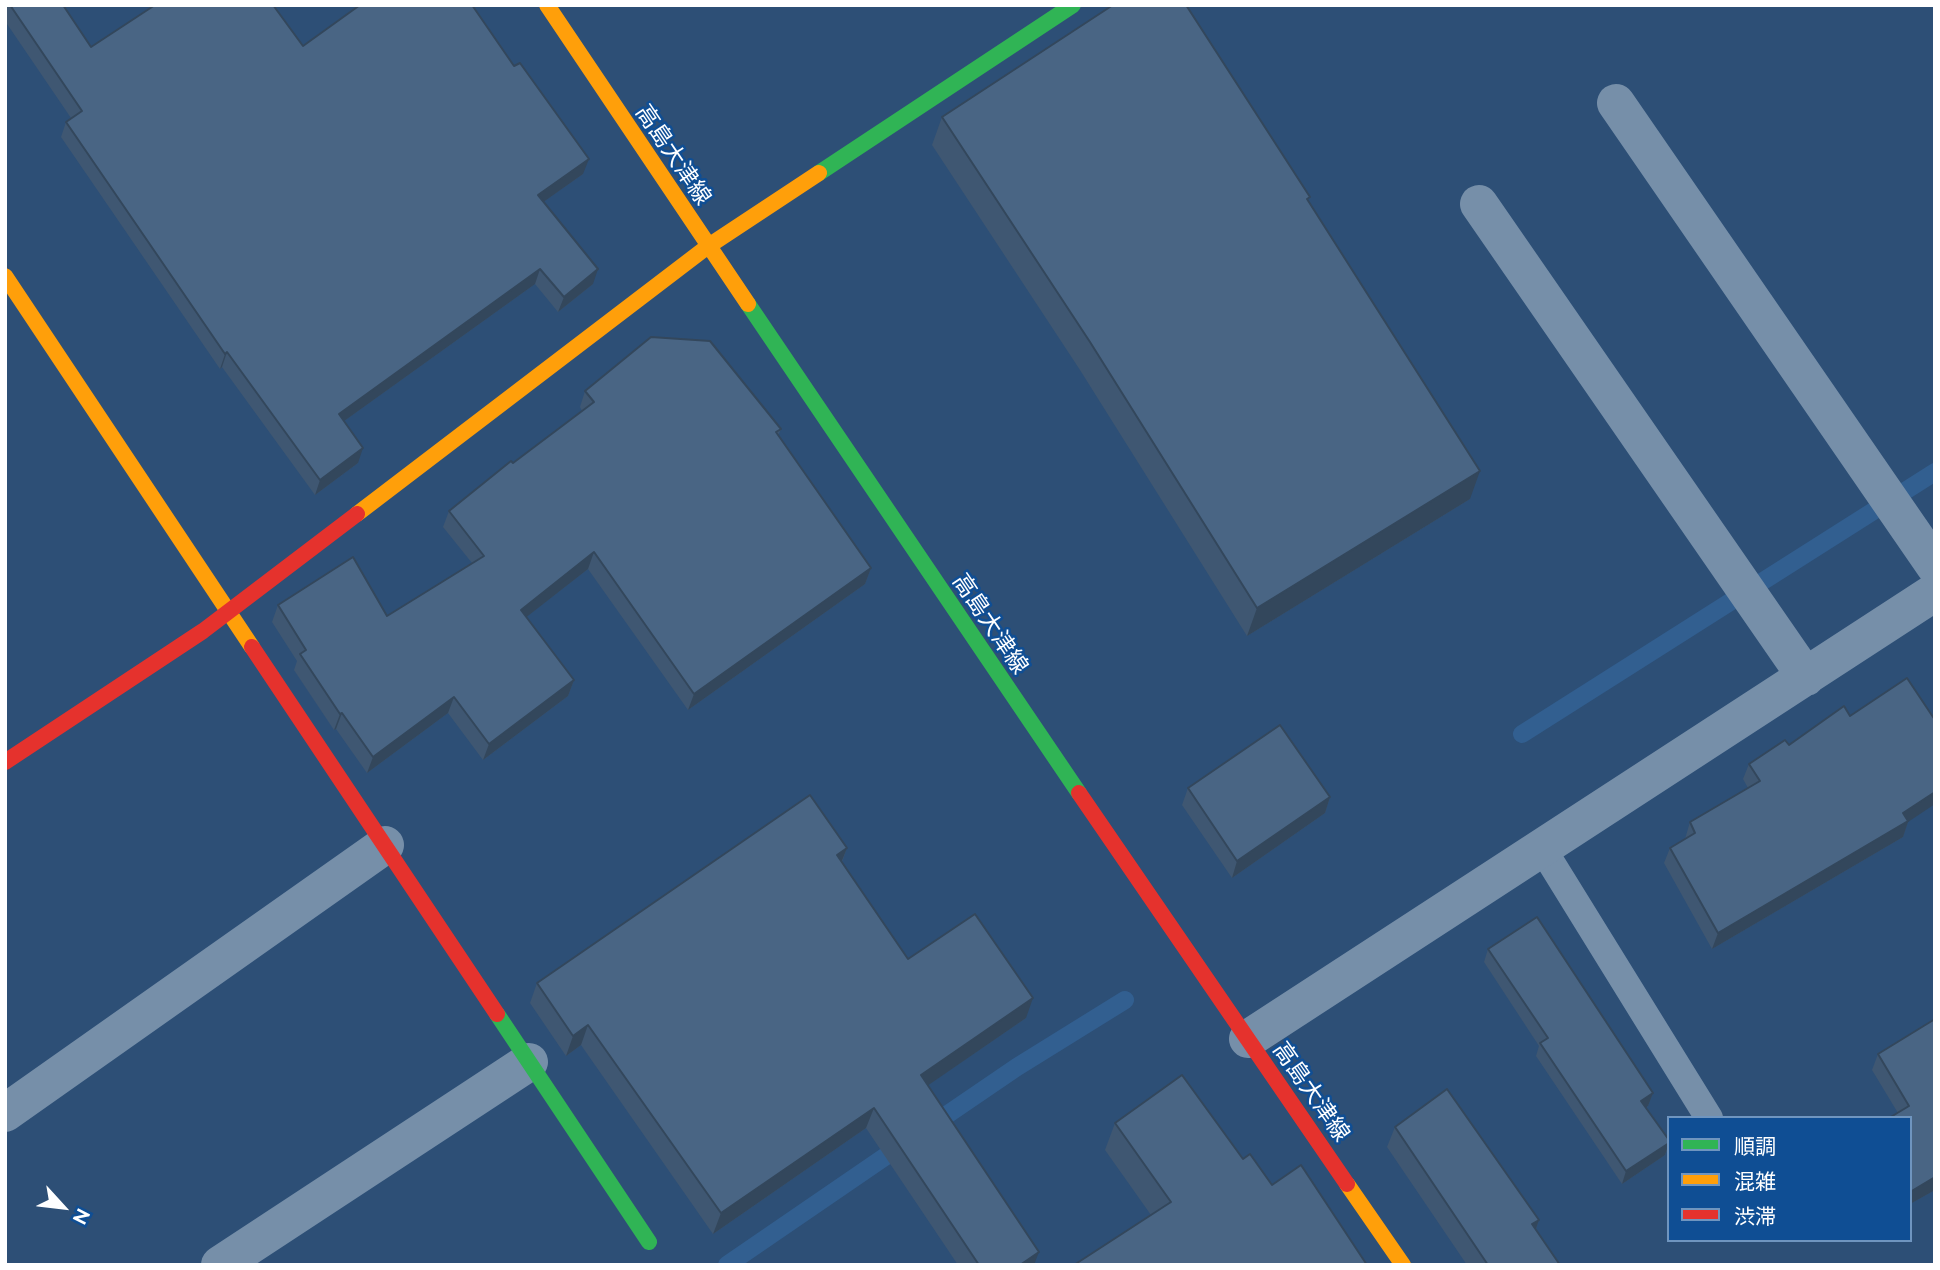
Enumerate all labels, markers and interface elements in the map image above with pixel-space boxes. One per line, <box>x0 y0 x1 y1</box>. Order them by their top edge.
street label: 高島大津線 <box>629 100 717 210</box>
street label: 高島大津線 <box>946 569 1034 679</box>
street label: 高島大津線 <box>1267 1037 1355 1147</box>
legend <box>1667 1116 1912 1242</box>
text: 順調 <box>1734 1134 1776 1159</box>
text: 混雑 <box>1734 1169 1776 1194</box>
north arrow <box>28 1172 98 1242</box>
text: 渋滞 <box>1734 1204 1776 1229</box>
text: N <box>69 1205 95 1228</box>

